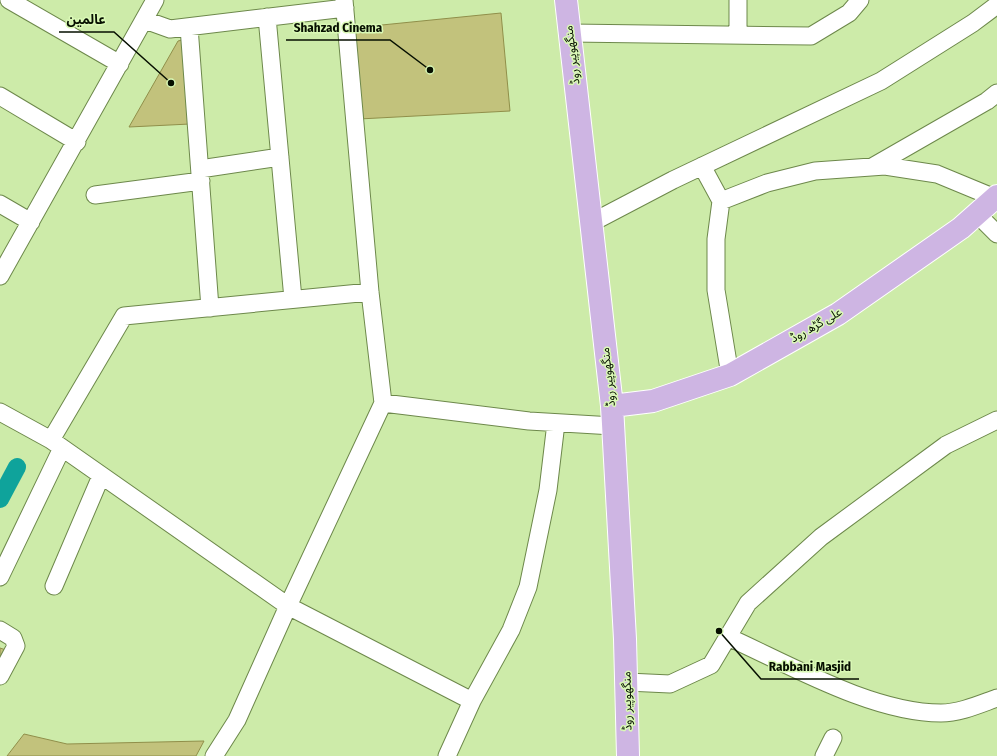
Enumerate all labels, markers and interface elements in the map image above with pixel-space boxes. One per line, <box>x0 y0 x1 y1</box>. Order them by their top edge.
callout: عالمین <box>59 7 114 32</box>
text: عالمین <box>66 12 106 27</box>
callout: Shahzad Cinema <box>286 15 390 40</box>
text: Shahzad Cinema <box>294 20 383 35</box>
street label: منگھوپیر روڈ <box>561 25 584 85</box>
street label: علی گڑھ روڈ <box>788 304 844 345</box>
street label: منگھوپیر روڈ <box>598 347 619 407</box>
callout: Rabbani Masjid <box>761 654 859 679</box>
text: Rabbani Masjid <box>769 659 851 674</box>
street label: منگھوپیر روڈ <box>619 671 636 731</box>

